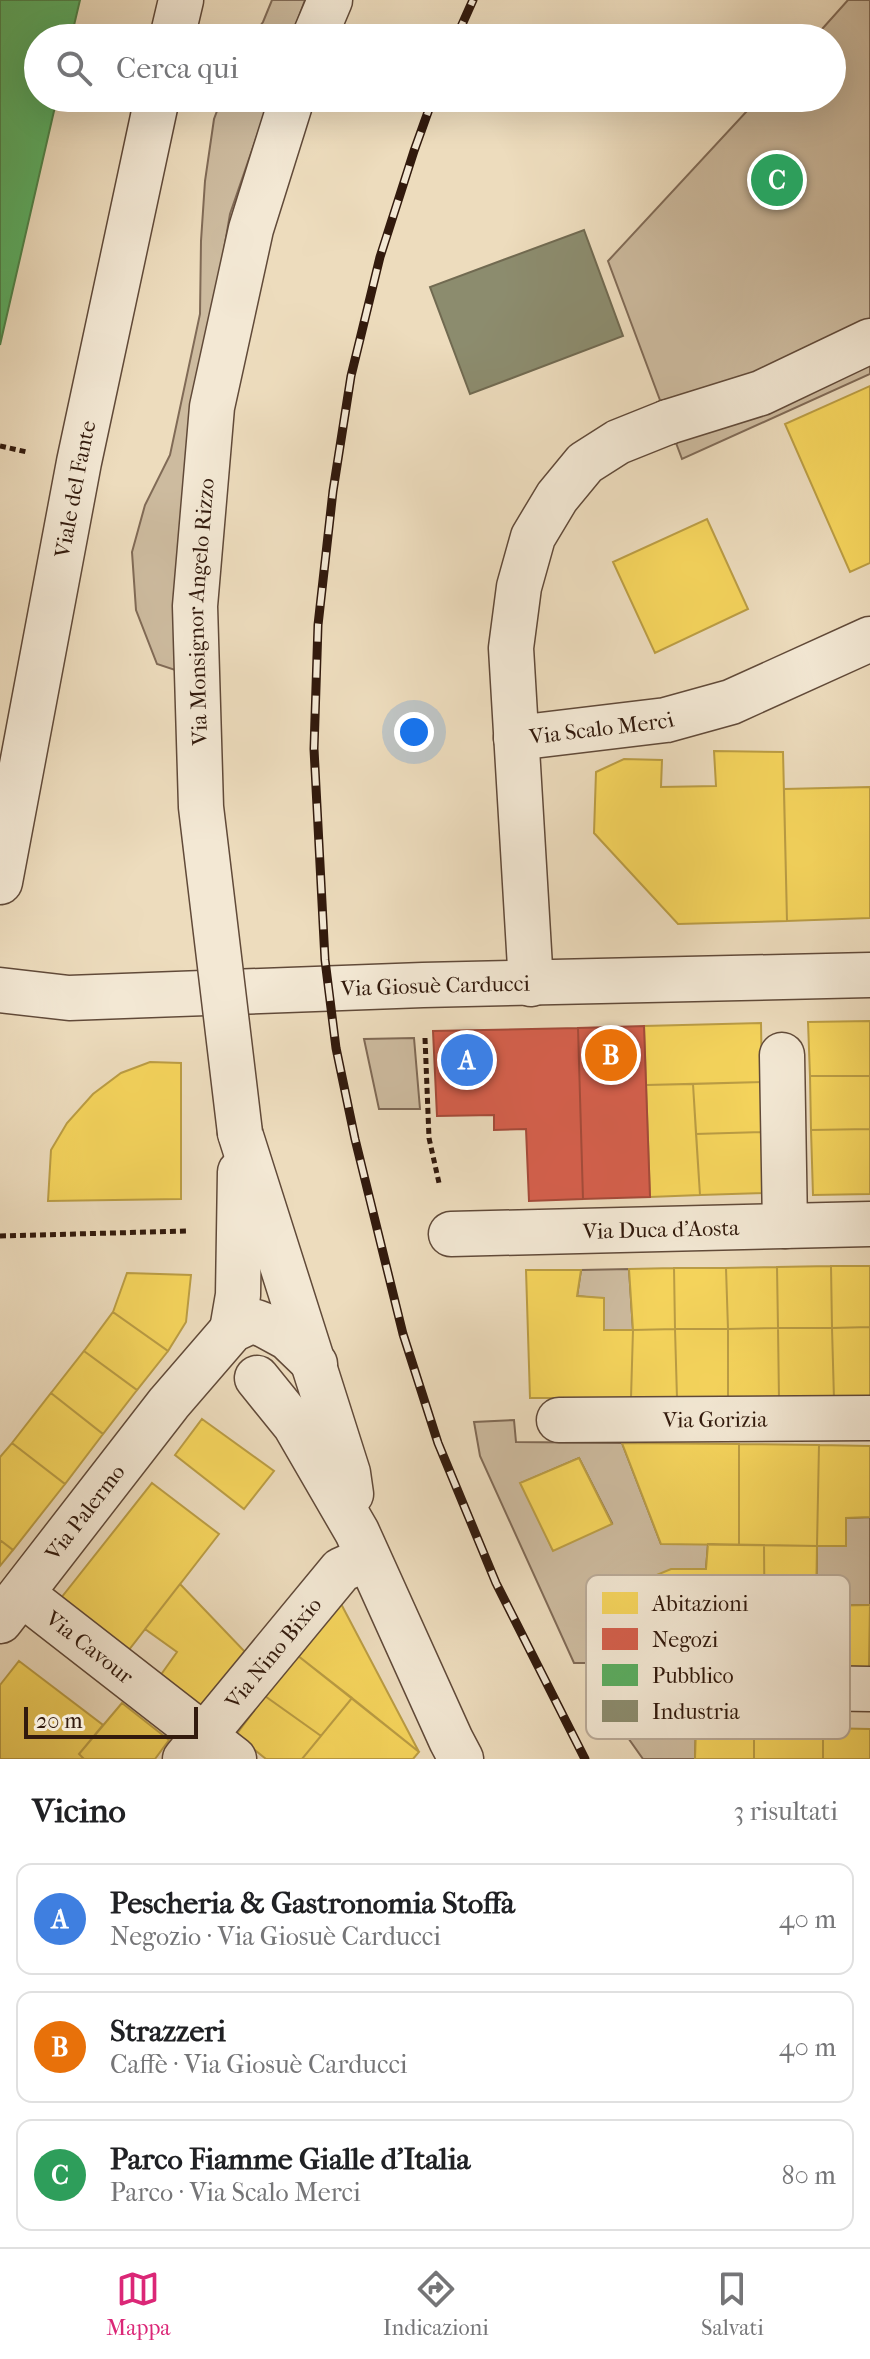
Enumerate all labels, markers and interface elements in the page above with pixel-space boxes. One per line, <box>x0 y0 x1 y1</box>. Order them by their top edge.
search box <box>24 24 846 112</box>
icon: search <box>52 46 96 90</box>
text: Cerca qui <box>116 51 239 86</box>
pin: C <box>751 150 803 210</box>
street label: Viale del Fante <box>49 418 102 561</box>
street label: Via Monsignor Angelo Rizzo <box>183 477 220 747</box>
street label: Via Scalo Merci <box>527 706 677 750</box>
your location <box>394 712 434 752</box>
street label: Via Giosuè Carducci <box>339 971 531 1002</box>
pin: B <box>585 1025 637 1085</box>
pin: A <box>441 1030 493 1090</box>
street label: Via Duca d'Aosta <box>581 1215 740 1245</box>
street label: Via Gorizia <box>662 1407 768 1433</box>
street label: Via Palermo <box>39 1459 131 1567</box>
legend <box>586 1575 850 1739</box>
text: Abitazioni <box>651 1591 749 1617</box>
street label: Via Nino Bixio <box>219 1592 327 1715</box>
street label: Via Cavour <box>40 1605 139 1690</box>
text: Negozi <box>652 1627 719 1653</box>
text: Pubblico <box>652 1663 734 1689</box>
text: Industria <box>652 1699 740 1725</box>
scale bar <box>24 1703 198 1739</box>
text: 20 m <box>36 1708 82 1734</box>
text: Vicino <box>32 1791 126 1831</box>
text: 3 risultati <box>733 1796 838 1827</box>
text: Pescheria & Gastronomia Stoffa <box>110 1886 515 1921</box>
text: A <box>52 1904 68 1935</box>
text: 40 m <box>779 1904 836 1935</box>
text: Negozio · Via Giosuè Carducci <box>110 1921 441 1952</box>
text: Strazzeri <box>110 2014 226 2049</box>
text: B <box>52 2032 68 2063</box>
text: 40 m <box>779 2032 836 2063</box>
text: Caffè · Via Giosuè Carducci <box>110 2049 408 2080</box>
text: Parco Fiamme Gialle d'Italia <box>110 2142 470 2177</box>
text: C <box>51 2160 69 2191</box>
text: 80 m <box>781 2160 836 2191</box>
text: Parco · Via Scalo Merci <box>110 2177 361 2208</box>
tab: Mappa <box>106 2267 171 2341</box>
tab: Indicazioni <box>383 2267 489 2341</box>
tab: Salvati <box>701 2267 764 2341</box>

